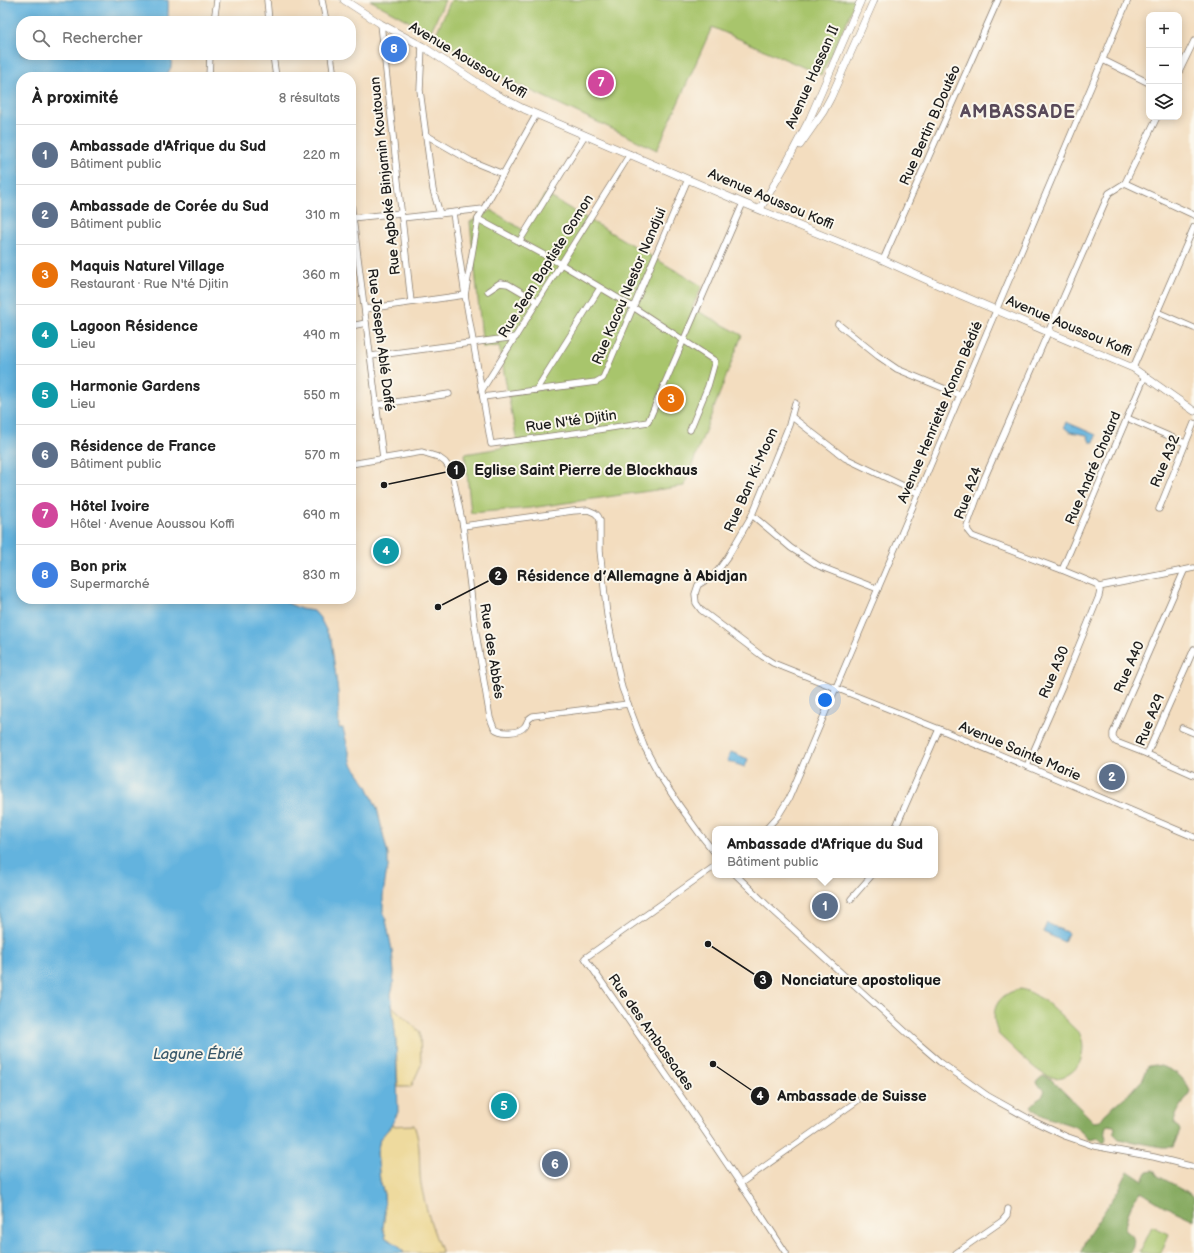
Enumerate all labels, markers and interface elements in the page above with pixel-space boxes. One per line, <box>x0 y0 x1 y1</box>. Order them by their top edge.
map controls <box>1146 12 1182 120</box>
button: + <box>1146 12 1182 48</box>
search box <box>16 16 356 60</box>
street label: Avenue Aoussou Koffi <box>406 18 530 102</box>
street label: Avenue Hassan II <box>782 23 842 131</box>
icon: search <box>30 27 52 49</box>
text: Rechercher <box>62 29 142 48</box>
pin: 8 <box>381 34 407 64</box>
button: − <box>1146 48 1182 84</box>
street label: Rue Bertin B.Doutéo <box>896 62 964 188</box>
pin: 7 <box>588 68 614 98</box>
street label: Rue Agboké Binjamin Koutouan <box>366 76 404 276</box>
button: layers <box>1146 84 1182 120</box>
text: À proximité <box>32 88 118 108</box>
text: 8 résultats <box>279 90 340 106</box>
district label: AMBASSADE <box>959 102 1076 123</box>
text: Ambassade d'Afrique du Sud <box>70 137 266 156</box>
text: 1 <box>42 147 48 163</box>
text: 220 m <box>303 147 340 163</box>
text: Bâtiment public <box>70 156 161 172</box>
street label: Avenue Aoussou Koffi <box>706 165 836 233</box>
street label: Rue Jean Baptiste Gomon <box>495 191 597 341</box>
text: Ambassade de Corée du Sud <box>70 197 269 216</box>
street label: Rue Kacou Nestor Nandjui <box>588 205 670 367</box>
text: 2 <box>41 207 49 223</box>
text: 310 m <box>305 207 340 223</box>
text: Bâtiment public <box>70 216 161 232</box>
text: Maquis Naturel Village <box>70 257 224 276</box>
text: 3 <box>41 267 49 283</box>
text: 360 m <box>302 267 340 283</box>
street label: Rue Joseph Ablé Daffé <box>364 267 398 413</box>
text: Restaurant · Rue N'té Djitin <box>70 276 228 292</box>
street label: Avenue Aoussou Koffi <box>1004 292 1134 360</box>
text: Lagoon Résidence <box>70 317 198 336</box>
street label: Avenue Henriette Konan Bédié <box>894 318 986 506</box>
text: 4 <box>41 327 49 343</box>
text: 490 m <box>303 327 340 343</box>
text: Lieu <box>70 336 95 352</box>
text: Harmonie Gardens <box>70 377 200 396</box>
pin: 3 <box>658 384 684 414</box>
text: 5 <box>41 387 49 403</box>
text: 550 m <box>303 387 340 403</box>
text: Lieu <box>70 396 95 412</box>
street label: Rue N'té Djitin <box>524 406 618 436</box>
street label: Rue André Chotard <box>1061 409 1125 527</box>
street label: Rue Ban Ki-Moon <box>720 425 782 535</box>
street label: Rue A32 <box>1147 432 1184 490</box>
text: Résidence de France <box>70 437 216 456</box>
text: 6 <box>41 447 49 463</box>
text: 570 m <box>304 447 340 463</box>
text: Bâtiment public <box>70 456 161 472</box>
callout: Eglise Saint Pierre de Blockhaus <box>446 456 706 483</box>
text: Eglise Saint Pierre de Blockhaus <box>474 461 698 480</box>
text: 1 <box>453 463 459 478</box>
street label: Rue A24 <box>951 464 986 522</box>
text: Hôtel Ivoire <box>70 497 149 516</box>
text: 7 <box>41 507 49 523</box>
text: 690 m <box>303 507 340 523</box>
text: Hôtel · Avenue Aoussou Koffi <box>70 516 234 532</box>
pin: 4 <box>373 536 399 566</box>
text: Bon prix <box>70 557 126 576</box>
callout: Résidence d’Allemagne à Abidjan <box>488 562 755 589</box>
text: 8 <box>41 567 49 583</box>
text: 830 m <box>303 567 340 583</box>
text: Résidence d’Allemagne à Abidjan <box>517 567 747 586</box>
text: 2 <box>494 569 502 584</box>
text: Supermarché <box>70 576 150 592</box>
street label: Rue des Abbés <box>476 602 508 700</box>
street label: Rue A40 <box>1110 638 1148 696</box>
street label: Rue A30 <box>1035 643 1073 701</box>
your location <box>815 690 835 710</box>
street label: Rue A29 <box>1132 691 1168 749</box>
street label: Avenue Sainte Marie <box>957 718 1083 784</box>
pin: 2 <box>1099 762 1125 792</box>
popup <box>712 826 938 878</box>
text: Ambassade d'Afrique du Sud <box>727 835 923 854</box>
text: Bâtiment public <box>727 854 818 870</box>
pin: 1 <box>812 891 838 921</box>
callout: Nonciature apostolique <box>753 966 949 993</box>
street label: Rue des Ambassades <box>604 971 698 1093</box>
text: Nonciature apostolique <box>781 971 941 990</box>
text: 3 <box>759 973 767 988</box>
water label: Lagune Ébrié <box>153 1045 243 1064</box>
callout: Ambassade de Suisse <box>750 1083 935 1110</box>
text: Ambassade de Suisse <box>776 1087 927 1106</box>
text: 4 <box>756 1089 764 1104</box>
pin: 5 <box>491 1091 517 1121</box>
pin: 6 <box>542 1149 568 1179</box>

